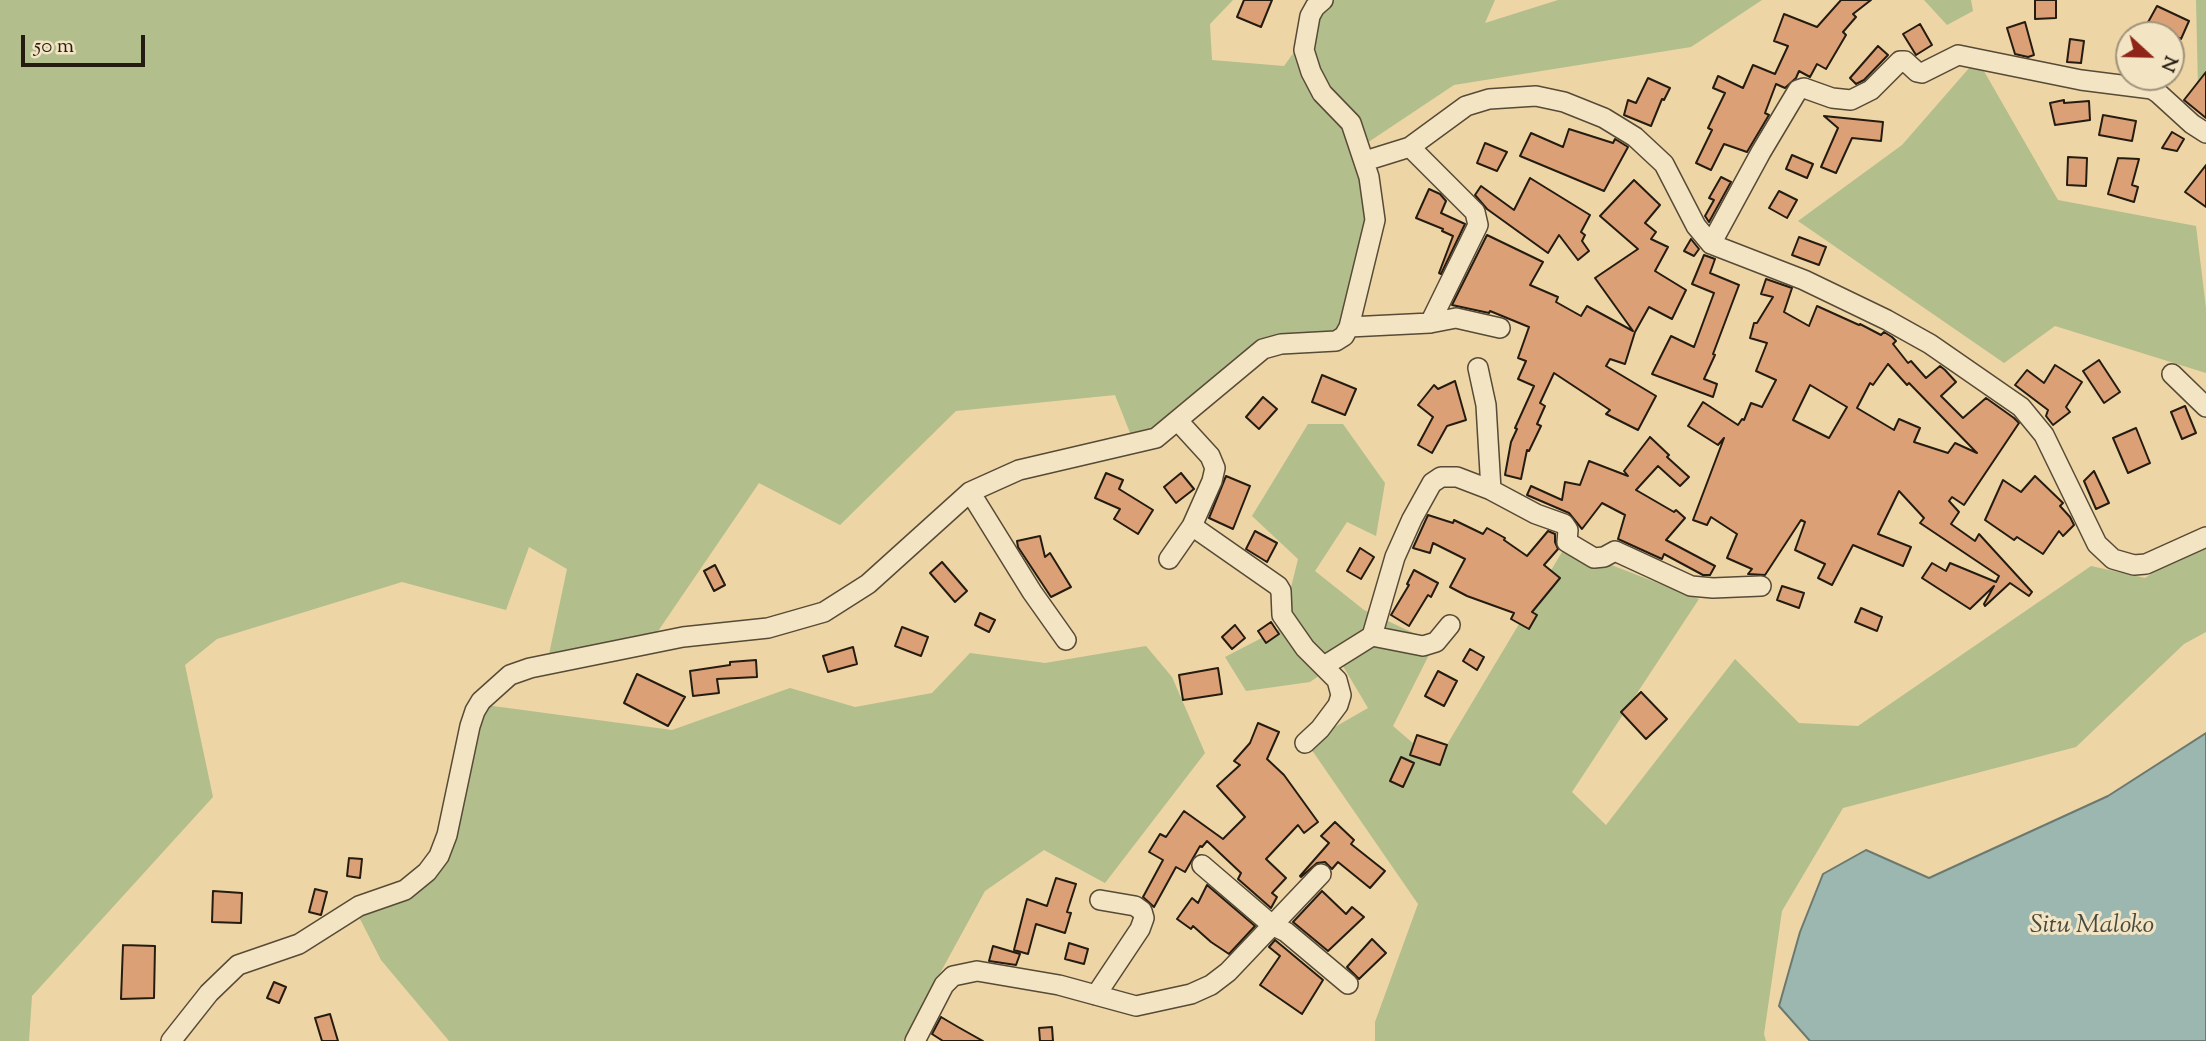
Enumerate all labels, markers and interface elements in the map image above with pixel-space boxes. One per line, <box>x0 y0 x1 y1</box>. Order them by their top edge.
scale bar <box>24 21 149 65</box>
north arrow <box>2115 21 2185 91</box>
text: 50 m <box>34 32 74 62</box>
text: N <box>2153 51 2183 75</box>
water label: Situ Maloko <box>2030 912 2154 944</box>

